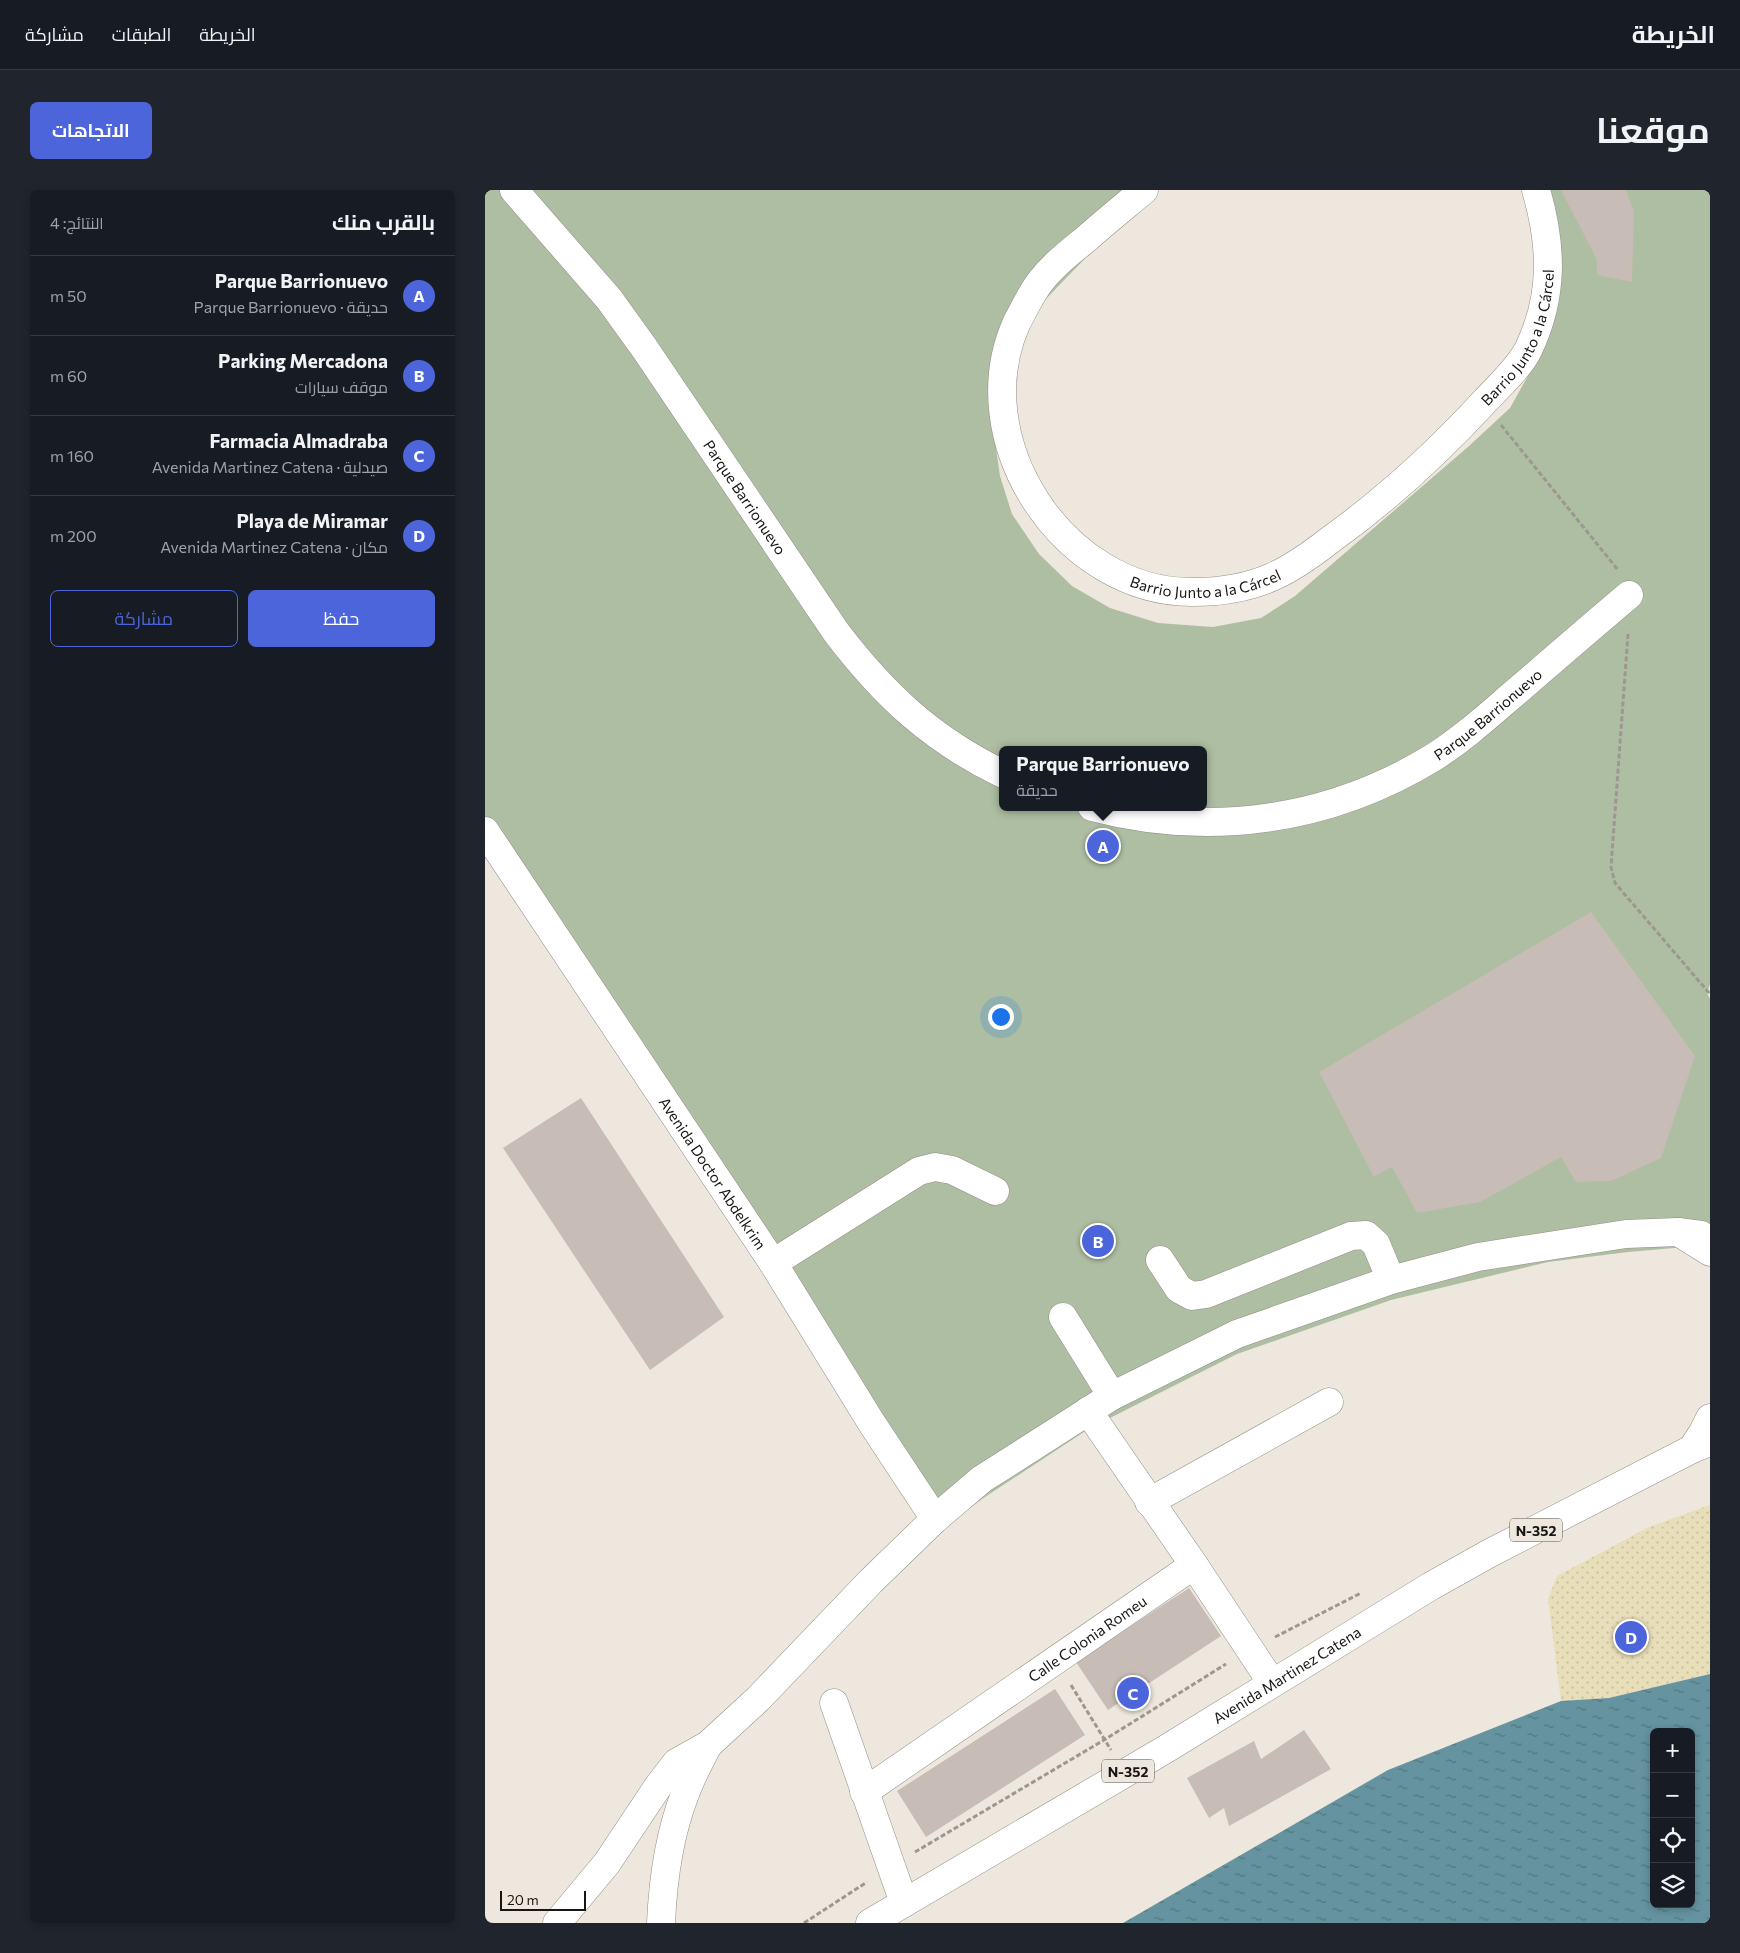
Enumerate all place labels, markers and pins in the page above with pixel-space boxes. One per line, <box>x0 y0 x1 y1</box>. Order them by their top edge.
pin: A <box>1087 827 1119 865</box>
pin: B <box>1082 1222 1114 1260</box>
pin: D <box>1615 1618 1647 1656</box>
pin: C <box>1117 1674 1149 1712</box>

